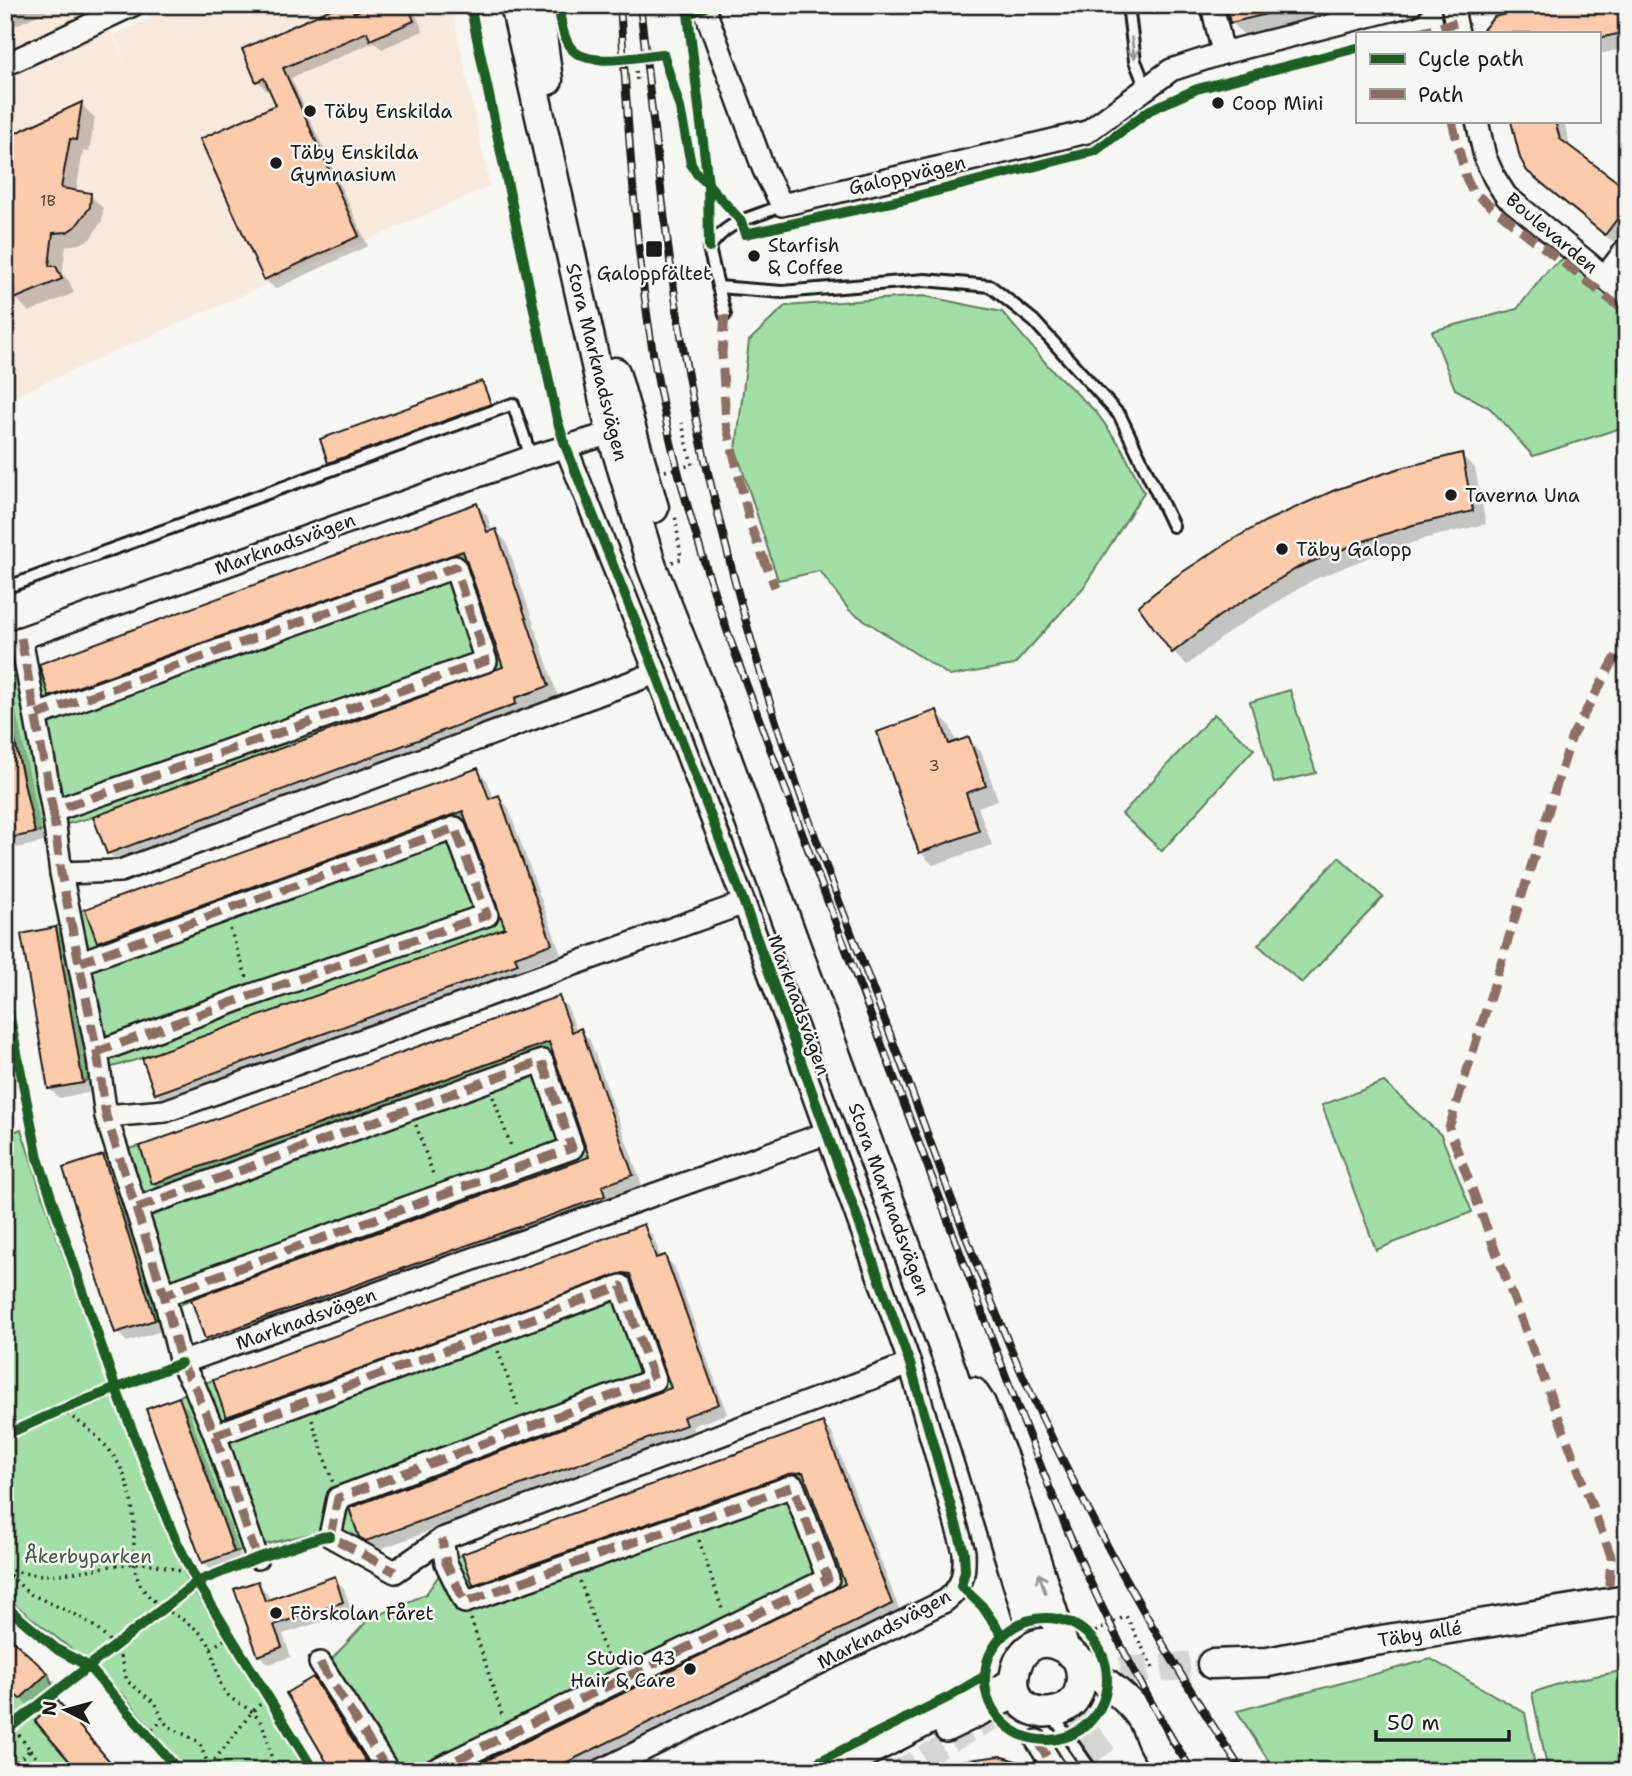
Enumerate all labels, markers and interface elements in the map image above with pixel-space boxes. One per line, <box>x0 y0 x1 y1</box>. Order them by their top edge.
legend <box>1356 32 1600 122</box>
one-way arrow <box>1126 36 1139 59</box>
text: Cycle path <box>1418 45 1524 73</box>
text: Path <box>1418 81 1464 109</box>
place label: Coop Mini <box>1232 91 1324 116</box>
marker: Coop Mini <box>1210 95 1226 111</box>
place label: Täby Enskilda <box>324 99 452 124</box>
marker: Täby Enskilda <box>302 103 318 119</box>
place label: Täby Enskilda Gymnasium <box>290 140 418 187</box>
street label: Galoppvägen <box>846 149 968 201</box>
marker: Täby Enskilda Gymnasium <box>268 155 284 171</box>
street label: Boulevarden <box>1501 187 1603 279</box>
house number: 1B <box>40 190 56 211</box>
place label: Starfish & Coffee <box>768 233 844 280</box>
marker: Galoppfältet <box>644 239 664 259</box>
marker: Starfish & Coffee <box>746 248 762 264</box>
street label: Stora Marknadsvägen <box>560 260 634 464</box>
place label: Galoppfältet <box>597 261 711 286</box>
place label: Taverna Una <box>1465 483 1580 508</box>
marker: Taverna Una <box>1443 487 1459 503</box>
street label: Marknadsvägen <box>211 507 359 581</box>
place label: Täby Galopp <box>1296 537 1412 562</box>
marker: Täby Galopp <box>1274 541 1290 557</box>
house number: 3 <box>928 755 940 776</box>
street label: Marknadsvägen <box>762 931 836 1079</box>
street label: Stora Marknadsvägen <box>843 1099 935 1299</box>
street label: Marknadsvägen <box>232 1282 380 1356</box>
park label: Åkerbyparken <box>24 1543 152 1569</box>
one-way arrow <box>1035 1572 1048 1594</box>
street label: Marknadsvägen <box>813 1583 955 1675</box>
place label: Förskolan Fåret <box>290 1601 434 1626</box>
marker: Förskolan Fåret <box>268 1605 284 1621</box>
street label: Täby allé <box>1376 1615 1464 1653</box>
place label: Studio 43 Hair & Care <box>570 1646 676 1693</box>
marker: Studio 43 Hair & Care <box>682 1661 698 1677</box>
north arrow <box>32 1674 102 1744</box>
text: N <box>36 1699 63 1717</box>
scale bar <box>1376 1699 1510 1743</box>
text: 50 m <box>1387 1709 1440 1737</box>

